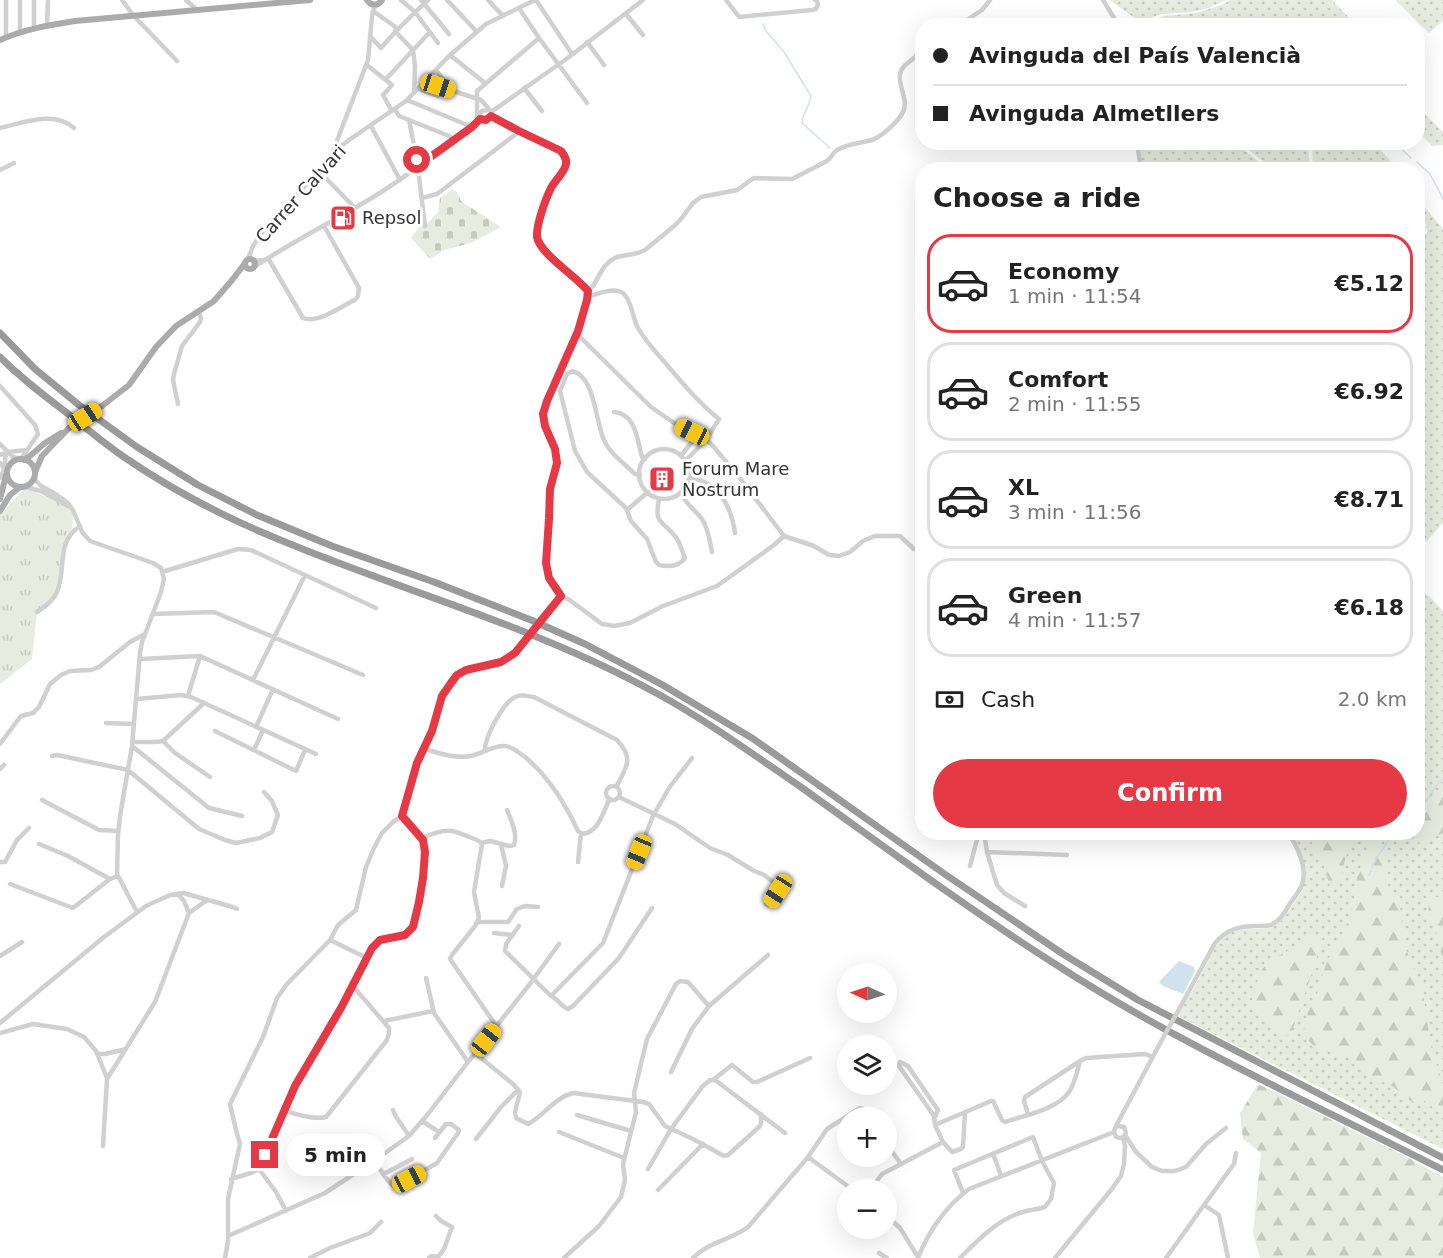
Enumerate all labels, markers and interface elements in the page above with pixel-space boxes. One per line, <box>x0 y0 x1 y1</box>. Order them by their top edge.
text: Avinguda del País Valencià <box>969 43 1301 68</box>
car <box>418 72 458 100</box>
text: Avinguda Almetllers <box>969 101 1219 126</box>
street label: Carrer Calvari <box>251 140 350 247</box>
route start <box>403 146 430 173</box>
text: Choose a ride <box>933 182 1141 213</box>
fuel station icon: Repsol <box>328 203 358 233</box>
place label: Repsol <box>362 207 422 228</box>
icon: car <box>936 257 990 311</box>
text: Economy <box>1008 259 1119 284</box>
text: €5.12 <box>1334 271 1404 296</box>
text: 1 min · 11:54 <box>1008 284 1142 308</box>
icon: car <box>936 365 990 419</box>
text: Comfort <box>1008 367 1108 392</box>
text: €6.92 <box>1334 379 1404 404</box>
text: 2 min · 11:55 <box>1008 392 1142 416</box>
car <box>65 400 105 434</box>
car <box>672 416 712 448</box>
place label: Forum Mare Nostrum <box>682 458 789 500</box>
building icon: Forum Mare Nostrum <box>647 464 677 494</box>
icon: car <box>936 473 990 527</box>
text: XL <box>1008 475 1039 500</box>
text: €8.71 <box>1334 487 1404 512</box>
text: 3 min · 11:56 <box>1008 500 1142 524</box>
icon: car <box>936 581 990 635</box>
text: Green <box>1008 583 1082 608</box>
text: €6.18 <box>1334 595 1404 620</box>
text: 4 min · 11:57 <box>1008 608 1142 632</box>
icon: cash <box>933 683 966 716</box>
text: Cash <box>981 687 1035 712</box>
text: 2.0 km <box>1338 687 1407 711</box>
button: Confirm <box>933 759 1407 828</box>
car <box>624 832 654 872</box>
car <box>761 871 795 911</box>
north arrow <box>837 963 897 1023</box>
map controls <box>837 963 897 1239</box>
car <box>468 1020 504 1060</box>
button: layers <box>837 1035 897 1095</box>
button: + <box>837 1107 897 1167</box>
callout: 5 min <box>286 1134 385 1176</box>
route end <box>251 1141 278 1168</box>
text: 5 min <box>304 1143 367 1167</box>
car <box>389 1163 429 1195</box>
button: − <box>837 1179 897 1239</box>

